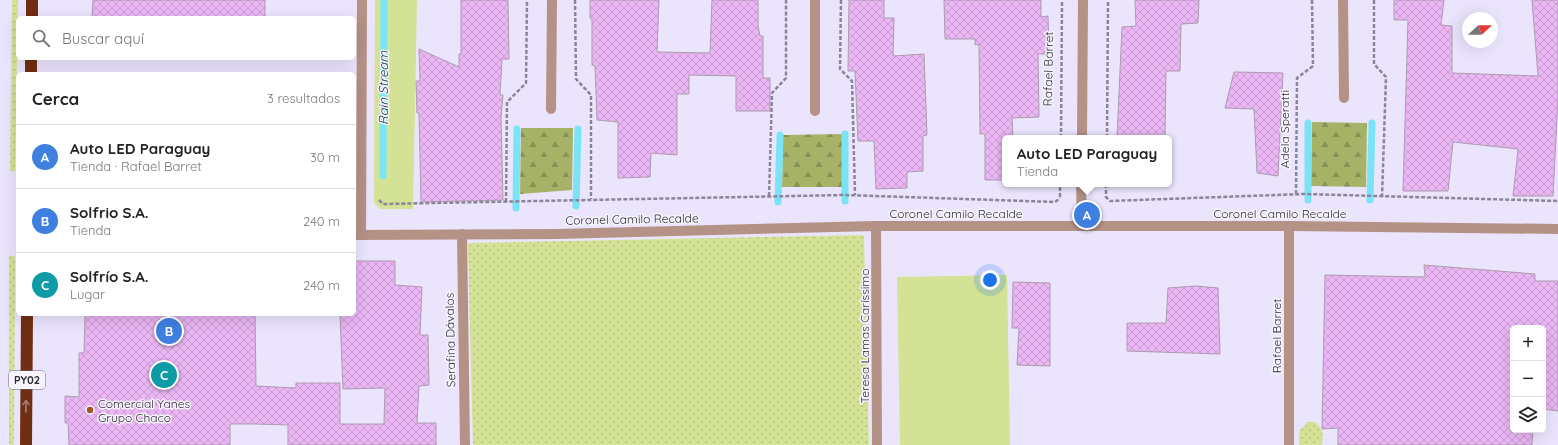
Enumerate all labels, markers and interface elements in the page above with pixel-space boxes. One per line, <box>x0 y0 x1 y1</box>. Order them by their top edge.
north arrow <box>1462 12 1498 48</box>
search box <box>16 16 356 60</box>
icon: search <box>30 27 52 49</box>
text: Buscar aquí <box>62 29 144 48</box>
street label: Rafael Barret <box>1040 32 1056 106</box>
water label: Rain Stream <box>375 50 391 125</box>
text: Cerca <box>32 88 79 109</box>
text: 3 resultados <box>267 90 340 106</box>
street label: Adela Speratti <box>1277 90 1292 168</box>
popup <box>1002 135 1172 187</box>
text: Auto LED Paraguay <box>70 139 210 158</box>
text: Auto LED Paraguay <box>1017 144 1157 163</box>
text: A <box>41 149 49 165</box>
text: 30 m <box>310 149 340 165</box>
text: Tienda · Rafael Barret <box>70 158 202 174</box>
text: Tienda <box>1017 163 1058 179</box>
pin: A <box>1074 200 1100 230</box>
text: Solfrio S.A. <box>70 203 149 222</box>
street label: Coronel Camilo Recalde <box>889 206 1023 221</box>
street label: Coronel Camilo Recalde <box>1213 206 1347 221</box>
street label: Coronel Camilo Recalde <box>565 210 699 228</box>
text: B <box>41 213 49 229</box>
text: 240 m <box>303 213 340 229</box>
text: Tienda <box>70 222 111 238</box>
text: Solfrío S.A. <box>70 267 149 286</box>
street label: Teresa Lamas Caríssimo <box>857 268 872 404</box>
your location <box>980 270 1000 290</box>
text: C <box>41 277 49 293</box>
text: 240 m <box>303 277 340 293</box>
text: Lugar <box>70 286 105 302</box>
street label: Serafina Dávalos <box>442 292 458 387</box>
street label: Rafael Barret <box>1269 299 1284 373</box>
pin: B <box>156 316 182 346</box>
map controls <box>1510 325 1546 433</box>
button: + <box>1510 325 1546 361</box>
pin: C <box>151 360 177 390</box>
button: − <box>1510 361 1546 397</box>
road number: PY02 <box>9 371 45 389</box>
place label: Comercial Yanes Grupo Chaco <box>98 396 191 425</box>
button: layers <box>1510 397 1546 433</box>
one-way arrow <box>22 400 30 413</box>
marker: Comercial Yanes Grupo Chaco <box>85 405 95 415</box>

